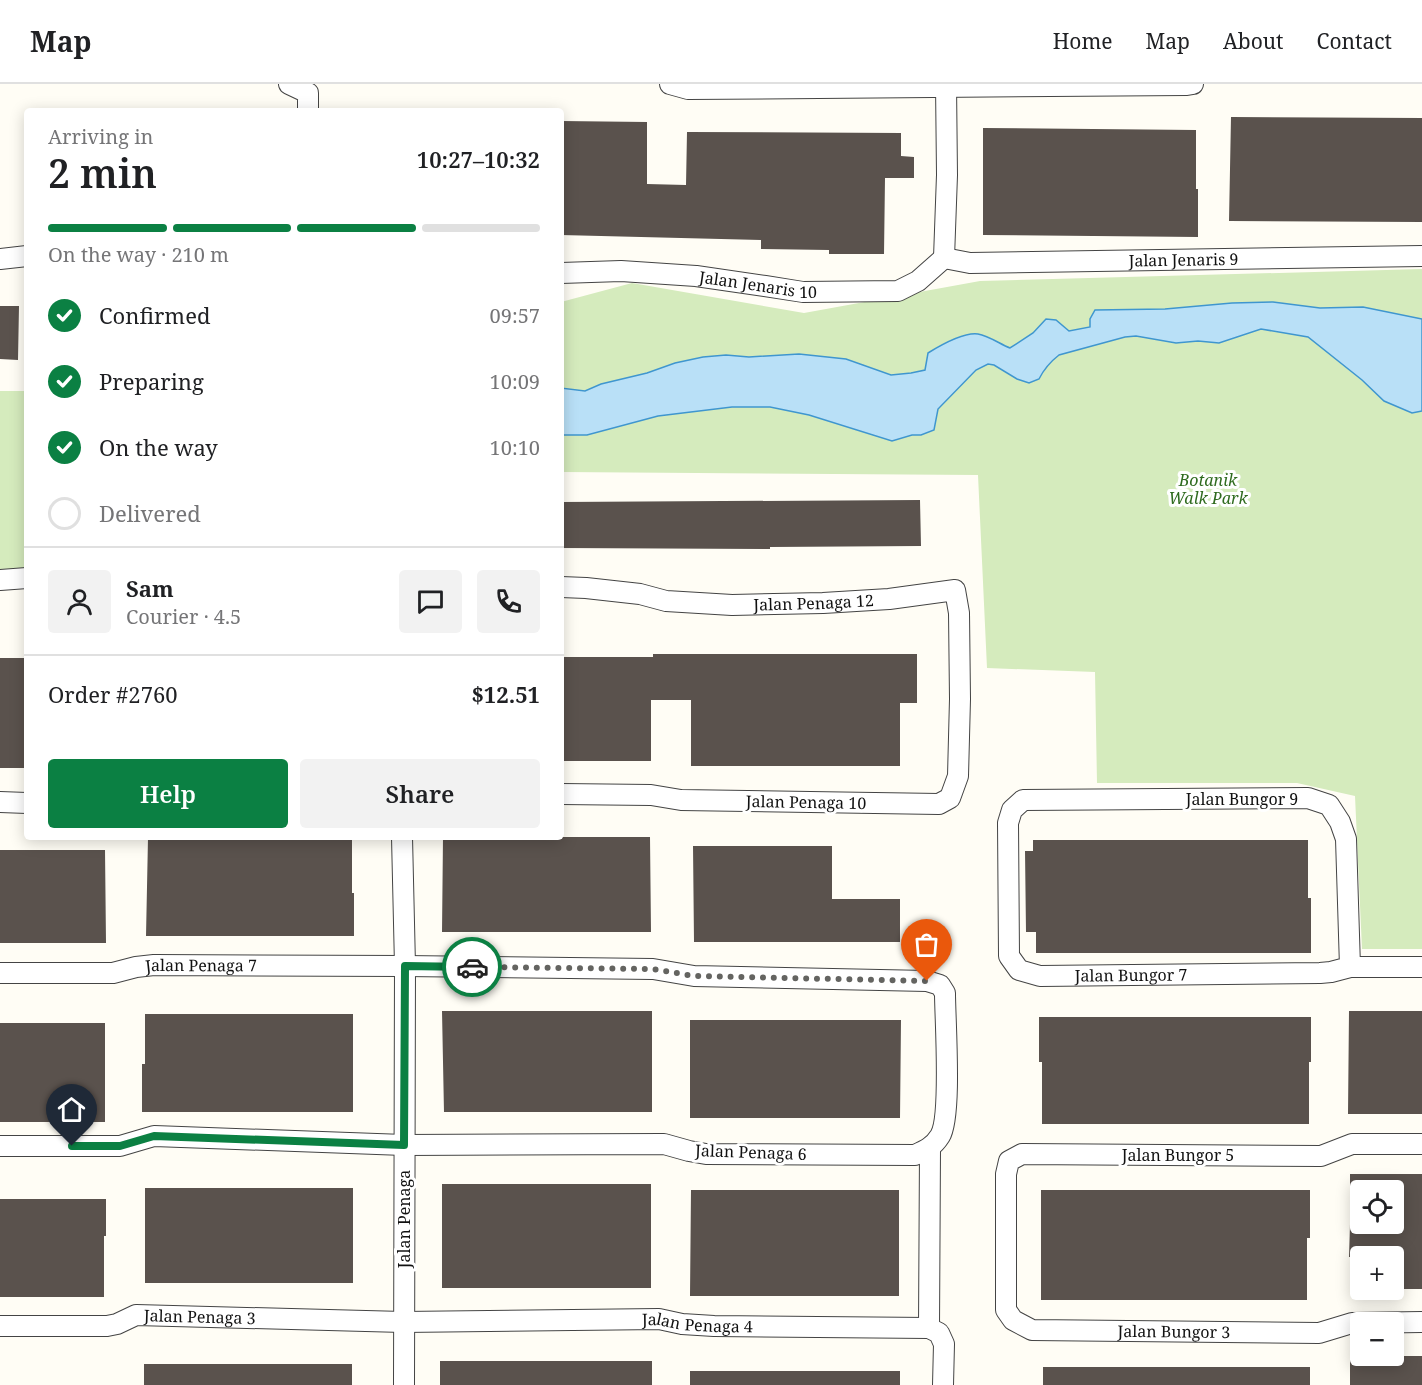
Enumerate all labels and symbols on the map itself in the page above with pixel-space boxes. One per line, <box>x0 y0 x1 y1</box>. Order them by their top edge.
street label: Jalan Jenaris 9 <box>1127 248 1239 272</box>
street label: Jalan Jenaris 10 <box>697 265 817 303</box>
park label: Botanik Walk Park <box>1168 469 1248 509</box>
street label: Jalan Penaga 12 <box>752 589 874 616</box>
street label: Jalan Bungor 9 <box>1185 788 1298 810</box>
street label: Jalan Penaga 10 <box>745 790 866 814</box>
pin <box>901 919 952 981</box>
courier <box>442 937 502 997</box>
street label: Jalan Penaga 7 <box>143 954 257 977</box>
street label: Jalan Bungor 7 <box>1074 963 1188 987</box>
pin <box>46 1084 97 1146</box>
street label: Jalan Penaga 6 <box>694 1139 807 1165</box>
street label: Jalan Bungor 5 <box>1121 1144 1234 1166</box>
street label: Jalan Penaga <box>393 1170 415 1269</box>
street label: Jalan Penaga 3 <box>143 1304 256 1329</box>
street label: Jalan Penaga 4 <box>641 1308 753 1337</box>
street label: Jalan Bungor 3 <box>1116 1320 1230 1343</box>

